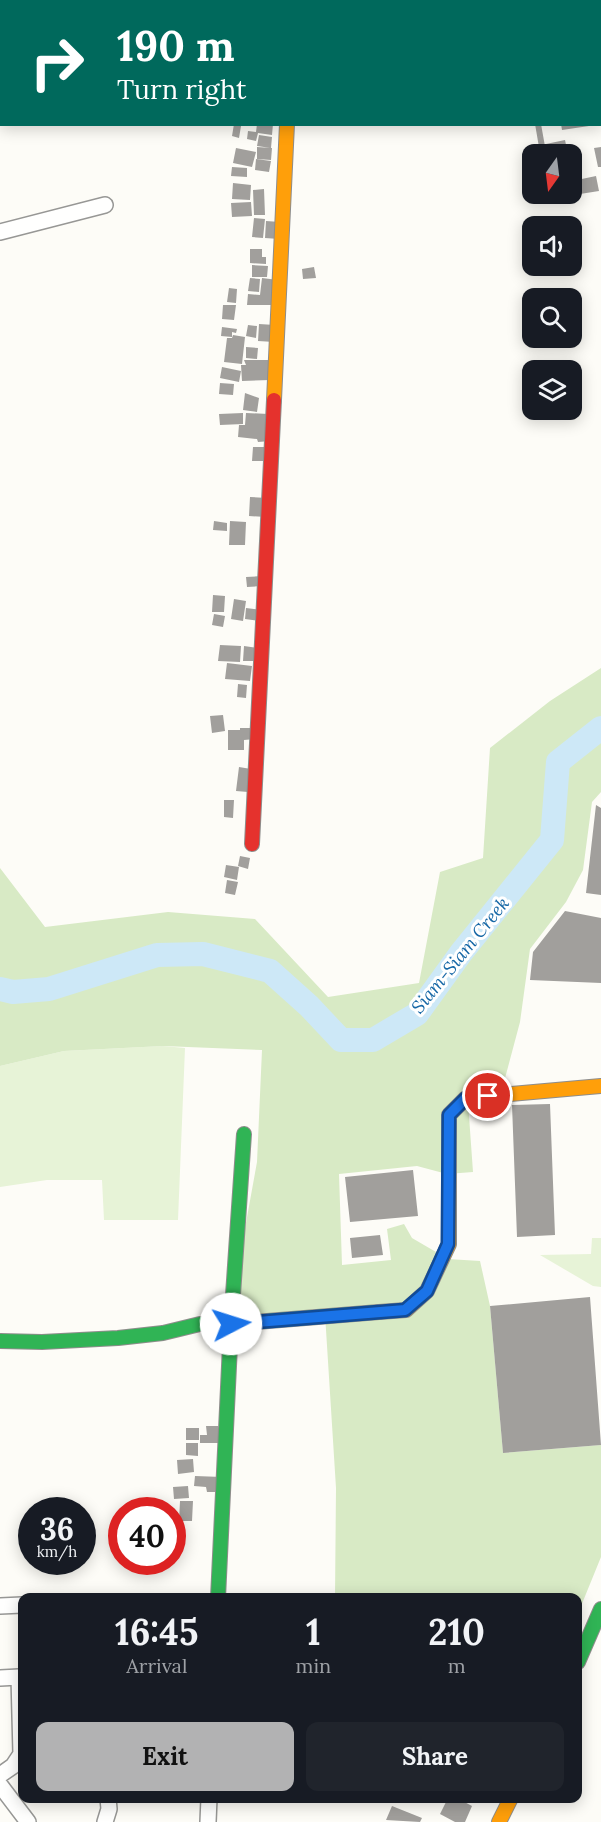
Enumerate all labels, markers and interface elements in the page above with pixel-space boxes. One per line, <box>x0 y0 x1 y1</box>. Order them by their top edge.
text: 190 m <box>117 19 235 73</box>
icon: right <box>18 24 96 102</box>
text: Turn right <box>117 72 246 106</box>
north arrow <box>522 144 582 204</box>
map controls <box>522 144 582 420</box>
button: sound <box>522 216 582 276</box>
button: search <box>522 288 582 348</box>
button: layers <box>522 360 582 420</box>
water label: Siam-Siam Creek <box>406 892 514 1018</box>
pin <box>462 1070 513 1121</box>
icon: arrive <box>471 1079 504 1112</box>
position arrow <box>199 1292 263 1356</box>
speed limit sign: 40 <box>108 1497 186 1575</box>
text: 36 <box>40 1510 74 1548</box>
text: km/h <box>37 1542 77 1561</box>
text: 16:45 <box>115 1609 199 1655</box>
text: 1 <box>306 1609 321 1655</box>
text: 210 <box>428 1609 485 1655</box>
text: Arrival <box>126 1653 187 1678</box>
text: min <box>296 1653 331 1678</box>
text: m <box>448 1653 466 1678</box>
button: Exit <box>36 1722 294 1791</box>
button: Share <box>306 1722 564 1791</box>

